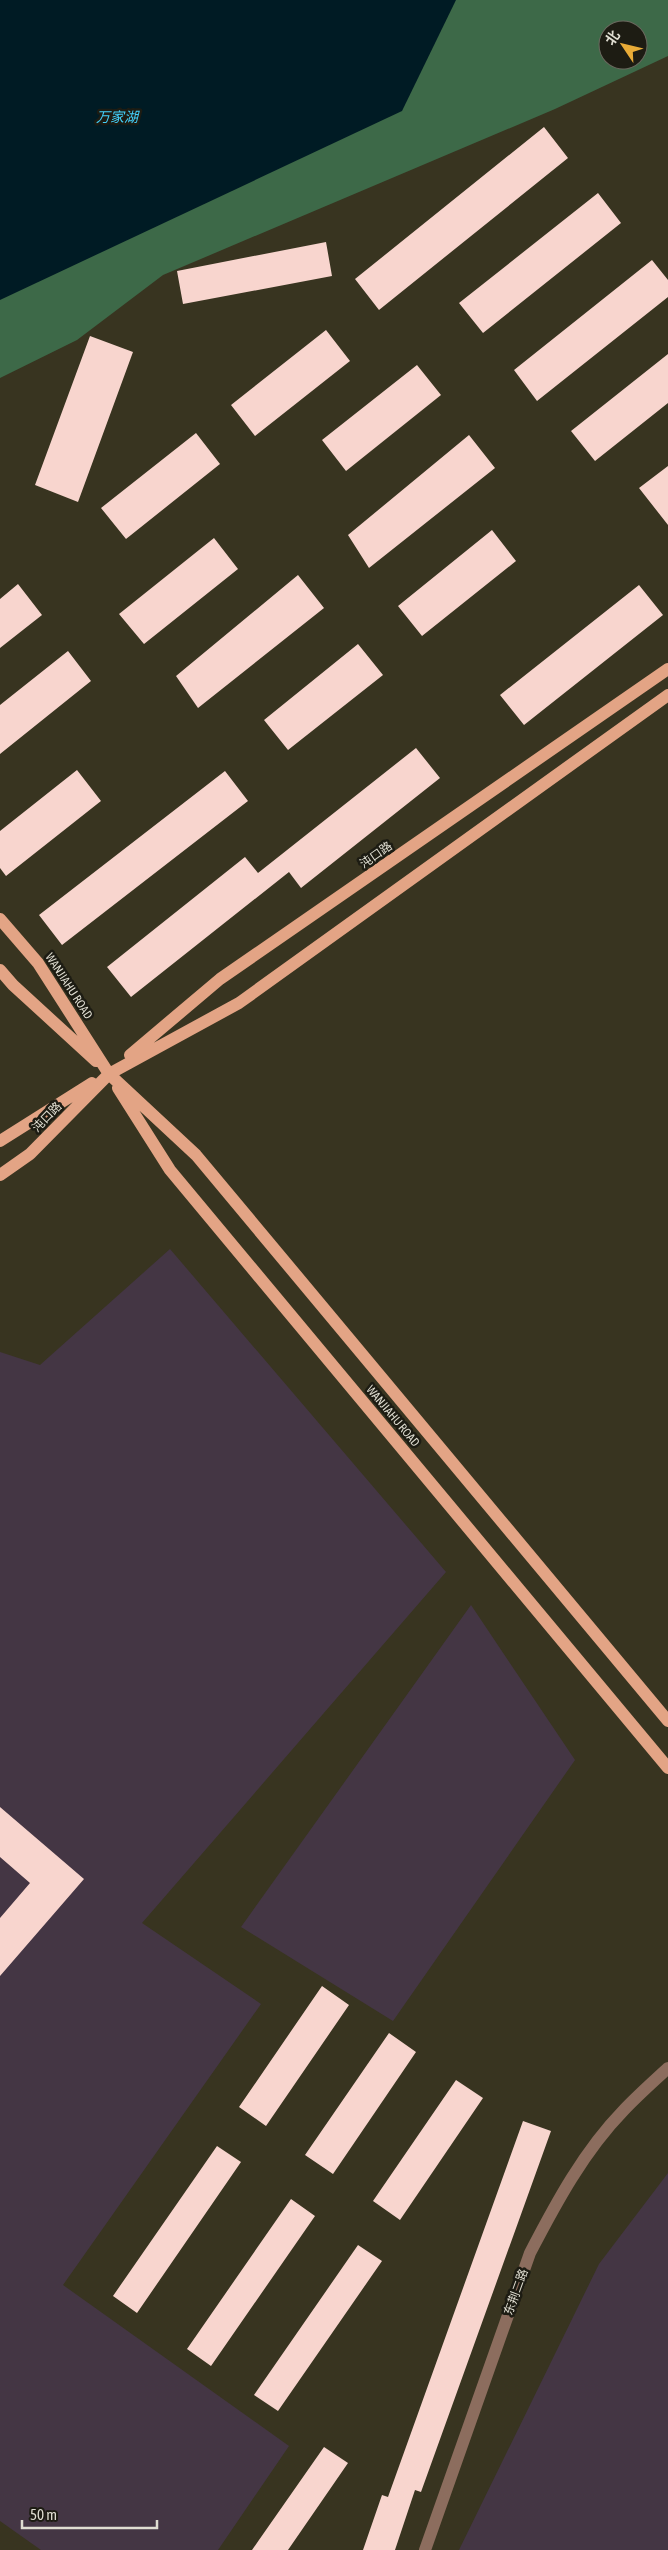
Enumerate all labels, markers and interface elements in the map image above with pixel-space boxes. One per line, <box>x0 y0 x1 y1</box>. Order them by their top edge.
north arrow <box>598 20 648 70</box>
text: 北 <box>602 27 623 48</box>
water label: 万家湖 <box>96 109 140 125</box>
street label: 沌口路 <box>357 839 395 871</box>
street label: WANJIAHU ROAD <box>43 951 96 1022</box>
street label: 沌口路 <box>29 1099 65 1135</box>
street label: WANJIAHU ROAD <box>363 1383 423 1450</box>
street label: 东荆二路 <box>501 2267 531 2317</box>
scale bar <box>22 2498 158 2530</box>
text: 50 m <box>30 2506 57 2523</box>

